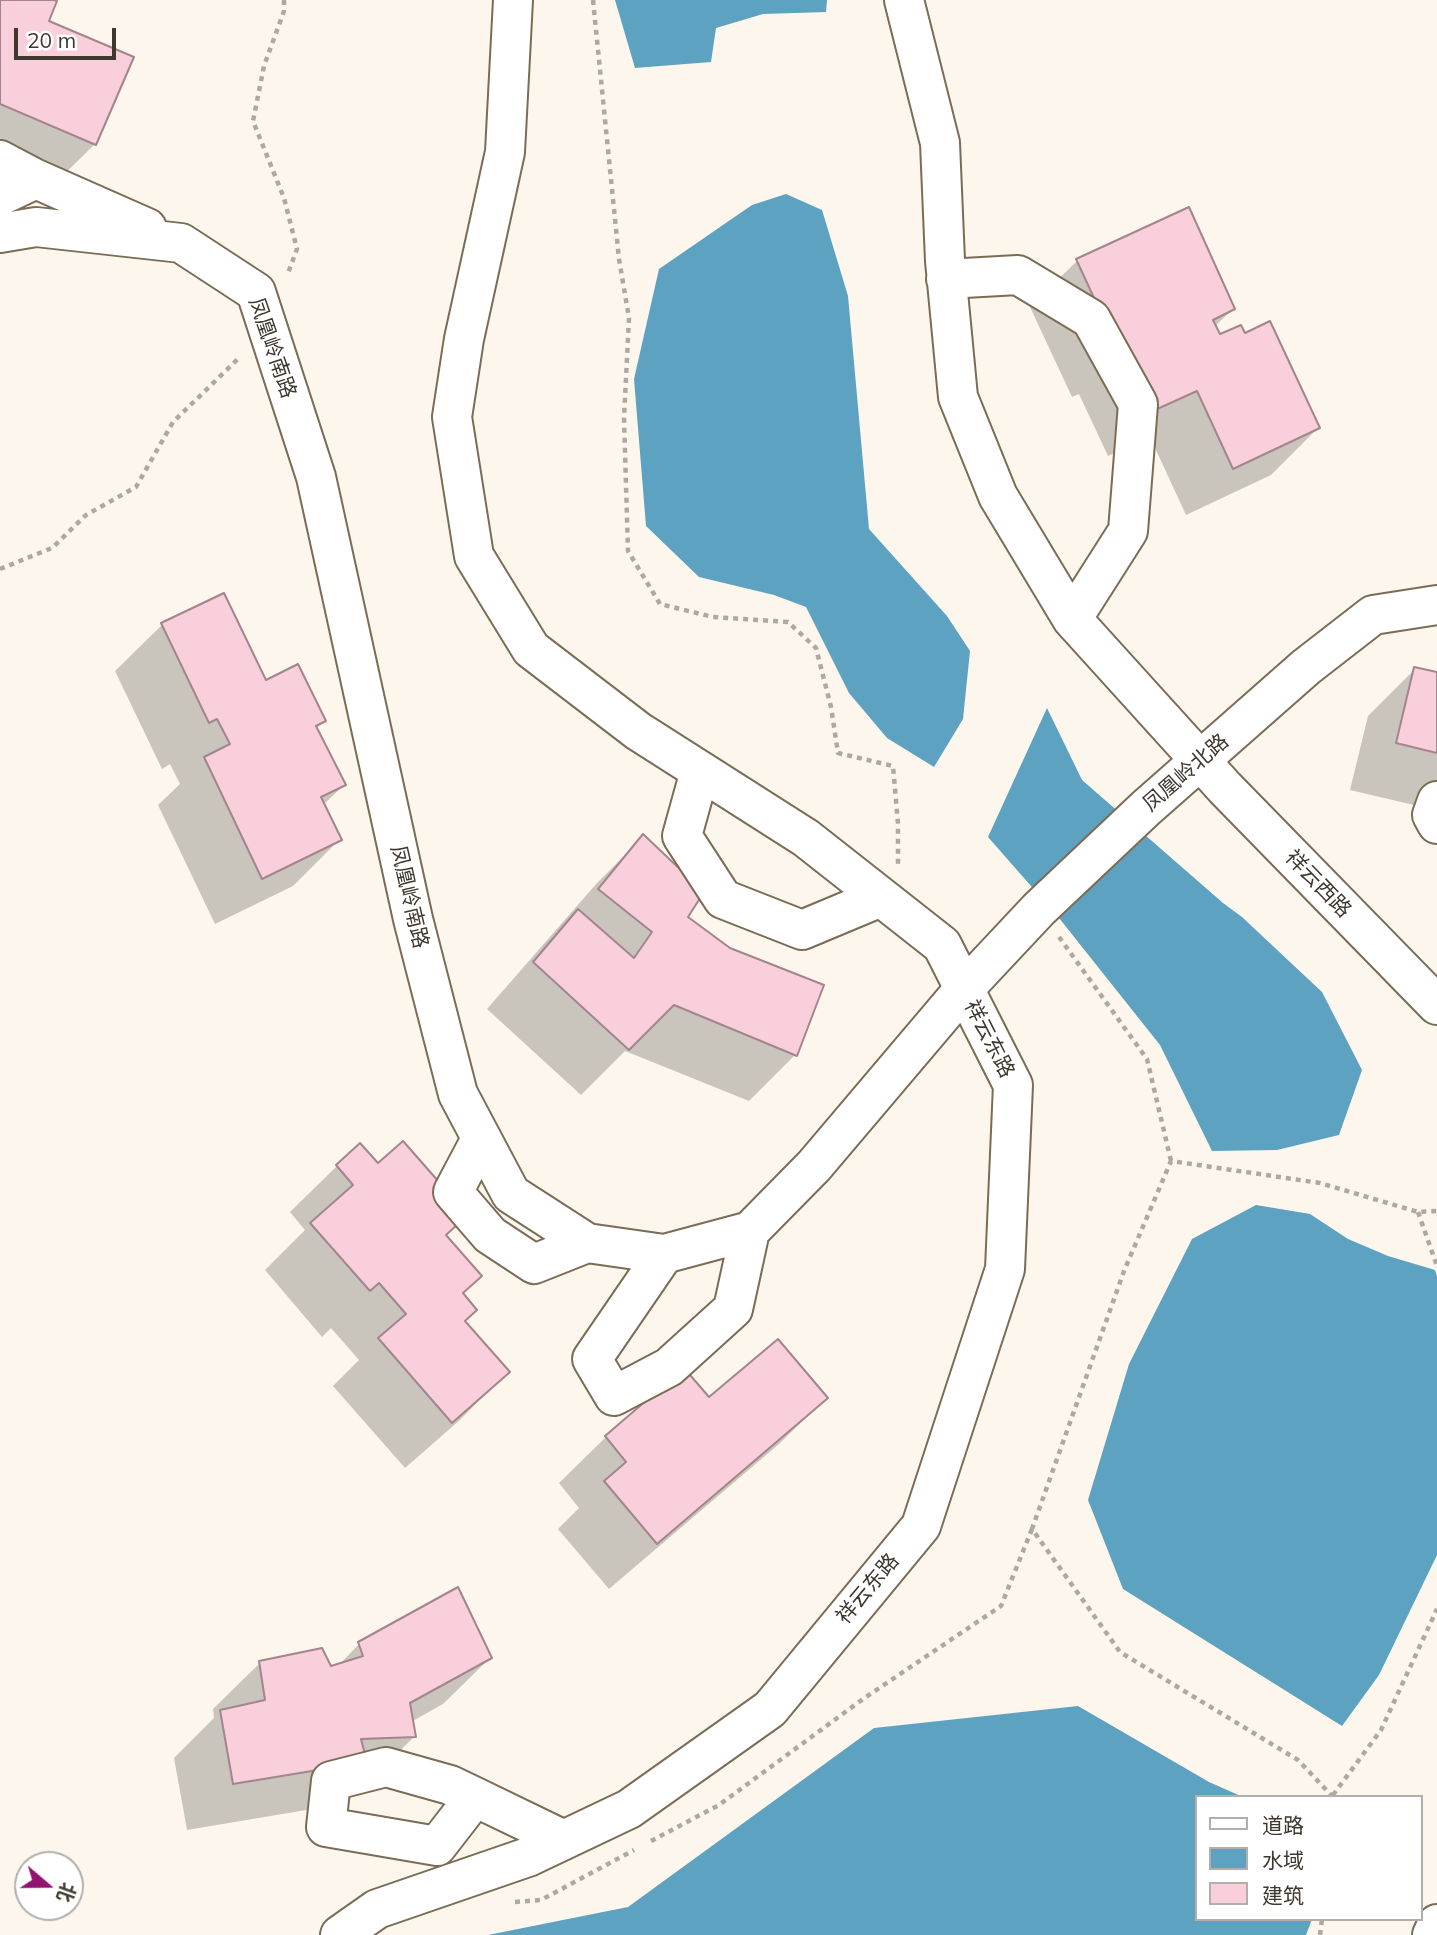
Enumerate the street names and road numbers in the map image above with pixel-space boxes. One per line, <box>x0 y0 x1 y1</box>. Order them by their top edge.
street label: 凤凰岭南路 <box>243 294 301 402</box>
street label: 凤凰岭北路 <box>1138 729 1234 817</box>
street label: 凤凰岭南路 <box>385 843 433 951</box>
street label: 祥云西路 <box>1280 845 1356 923</box>
street label: 祥云东路 <box>959 996 1019 1082</box>
street label: 祥云东路 <box>831 1549 905 1629</box>

